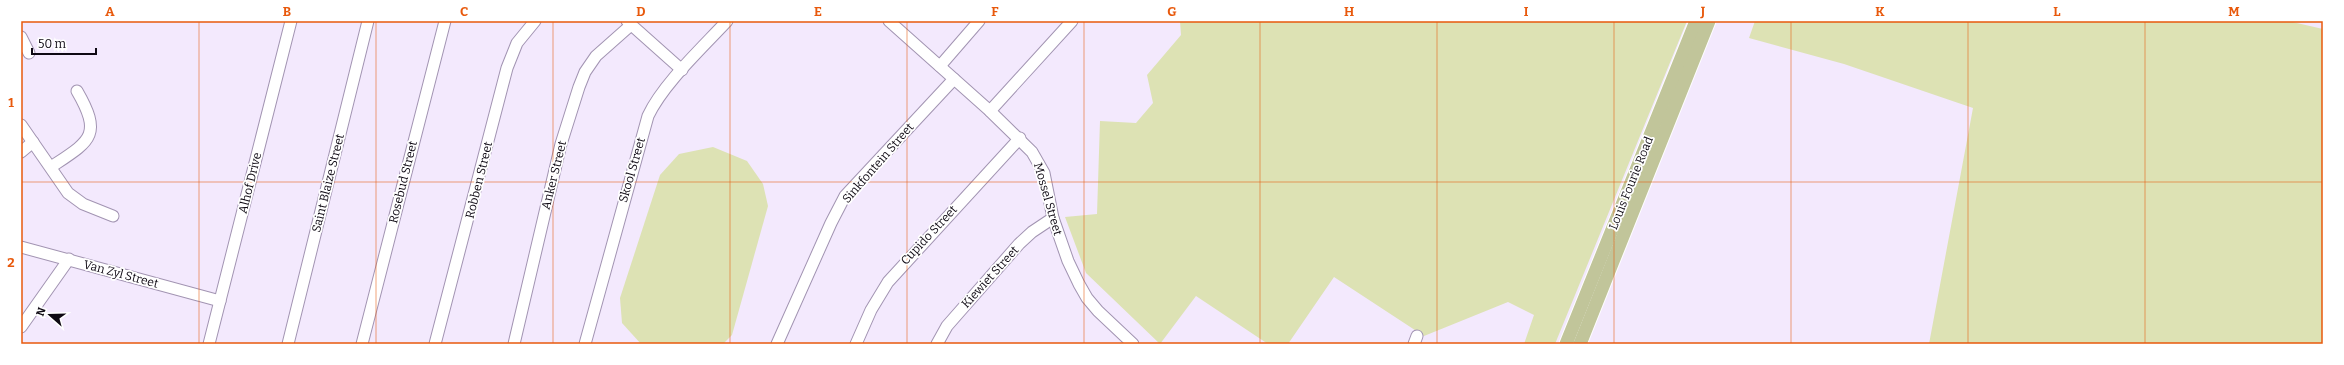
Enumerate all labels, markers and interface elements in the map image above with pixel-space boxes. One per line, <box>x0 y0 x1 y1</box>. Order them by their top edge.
text: A <box>105 4 115 19</box>
text: B <box>283 4 291 19</box>
text: C <box>460 4 468 19</box>
text: D <box>636 4 646 19</box>
text: E <box>814 4 822 19</box>
text: F <box>991 4 999 19</box>
text: G <box>1167 4 1177 19</box>
text: H <box>1344 4 1354 19</box>
text: I <box>1524 4 1529 19</box>
text: J <box>1700 4 1706 19</box>
text: K <box>1875 4 1885 19</box>
text: L <box>2053 4 2061 19</box>
text: M <box>2228 4 2240 19</box>
scale bar <box>32 30 96 56</box>
text: 50 m <box>38 37 67 51</box>
text: 1 <box>8 95 14 110</box>
street label: Sinkfontein Street <box>839 120 917 206</box>
street label: Saint Blaize Street <box>309 132 347 234</box>
street label: Louis Fourie Road <box>1606 134 1656 232</box>
street label: Skool Street <box>616 135 648 204</box>
street label: Rosebud Street <box>386 139 420 225</box>
street label: Robben Street <box>463 139 495 220</box>
street label: Anker Street <box>539 139 569 211</box>
street label: Alhof Drive <box>236 151 264 215</box>
street label: Mossel Street <box>1031 161 1065 238</box>
street label: Cupido Street <box>898 202 960 268</box>
street label: Kiewiet Street <box>959 243 1022 311</box>
text: 2 <box>7 255 15 270</box>
street label: Van Zyl Street <box>82 257 161 291</box>
north arrow <box>30 295 70 335</box>
text: N <box>34 305 49 318</box>

